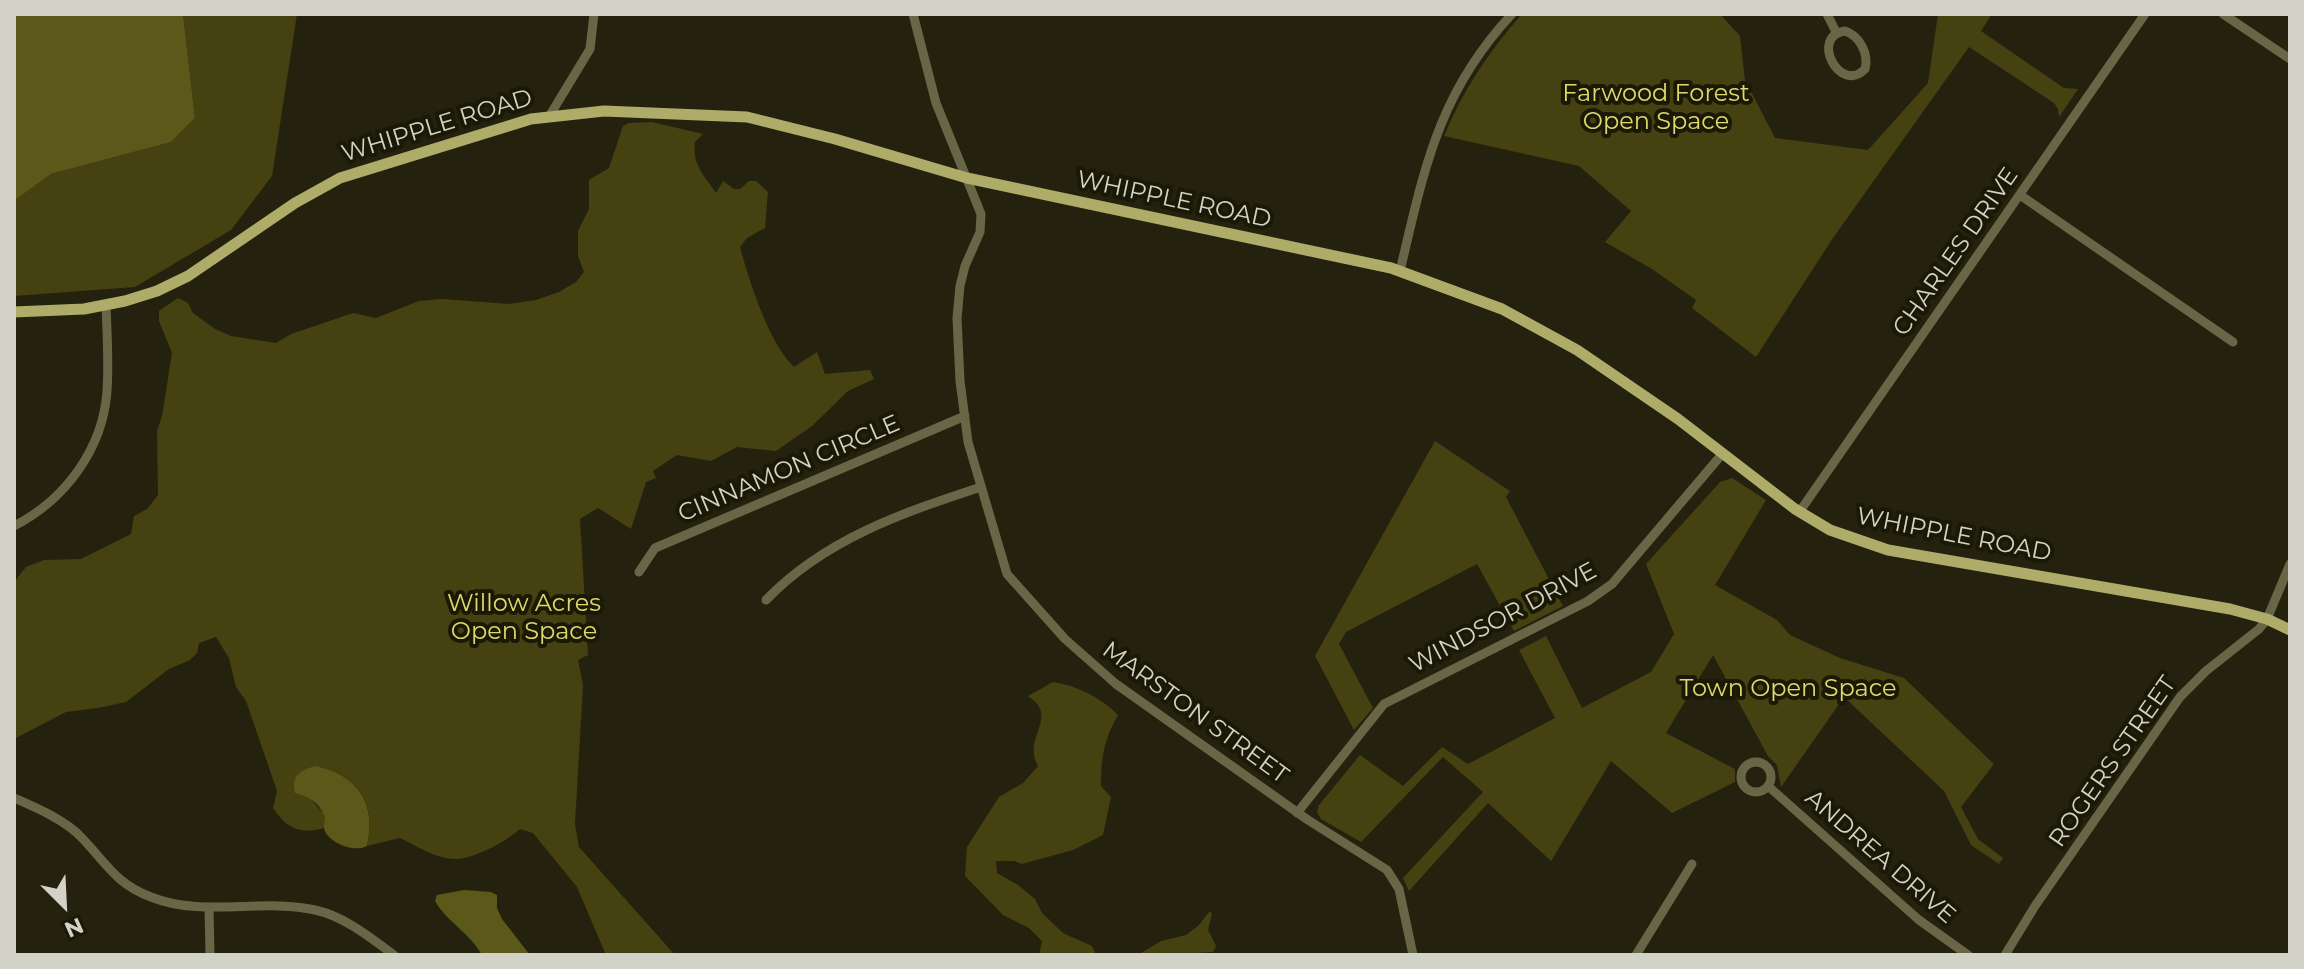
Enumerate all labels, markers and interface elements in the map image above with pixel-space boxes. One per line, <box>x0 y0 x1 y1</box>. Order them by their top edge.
park label: Farwood Forest Open Space <box>1562 80 1750 136</box>
street label: WHIPPLE ROAD <box>338 83 536 169</box>
street label: CHARLES DRIVE <box>1887 162 2025 342</box>
street label: WHIPPLE ROAD <box>1074 165 1274 235</box>
street label: CINNAMON CIRCLE <box>674 409 904 529</box>
street label: WHIPPLE ROAD <box>1854 502 2054 568</box>
street label: WINDSOR DRIVE <box>1404 556 1602 680</box>
park label: Willow Acres Open Space <box>447 590 601 646</box>
street label: MARSTON STREET <box>1096 636 1294 790</box>
street label: ROGERS STREET <box>2043 671 2183 853</box>
park label: Town Open Space <box>1679 675 1897 703</box>
street label: ANDREA DRIVE <box>1799 784 1961 930</box>
north arrow <box>24 865 104 945</box>
text: N <box>60 911 88 943</box>

